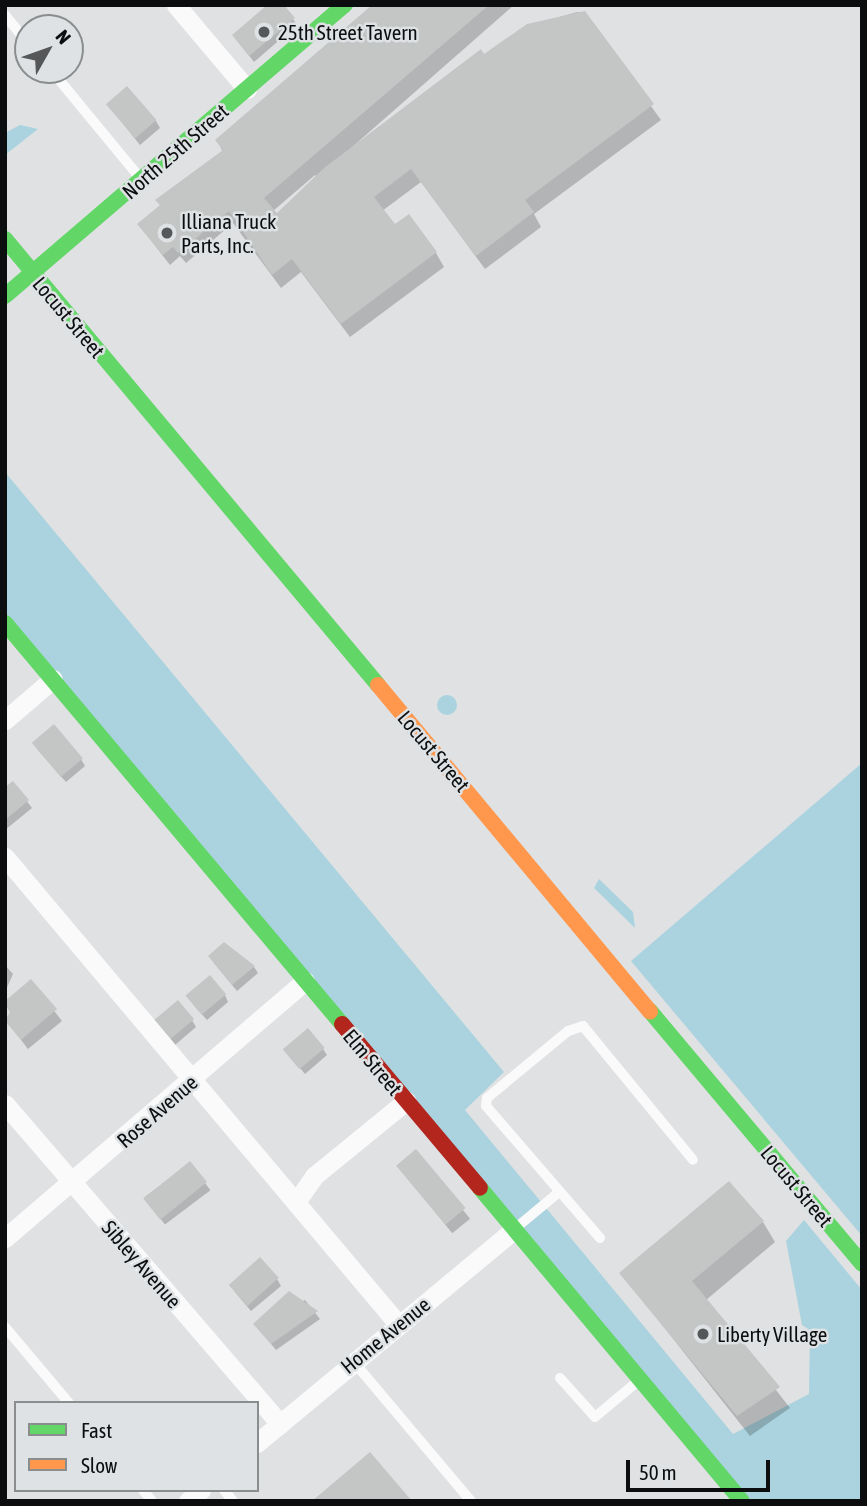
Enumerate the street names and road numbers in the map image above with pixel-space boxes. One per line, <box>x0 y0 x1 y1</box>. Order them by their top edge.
street label: North 25th Street <box>117 98 233 204</box>
street label: Locust Street <box>28 271 110 363</box>
street label: Locust Street <box>393 705 475 797</box>
street label: Elm Street <box>338 1024 408 1100</box>
street label: Rose Avenue <box>112 1069 202 1153</box>
street label: Locust Street <box>756 1140 838 1232</box>
street label: Sibley Avenue <box>97 1215 187 1313</box>
street label: Home Avenue <box>335 1291 435 1379</box>

